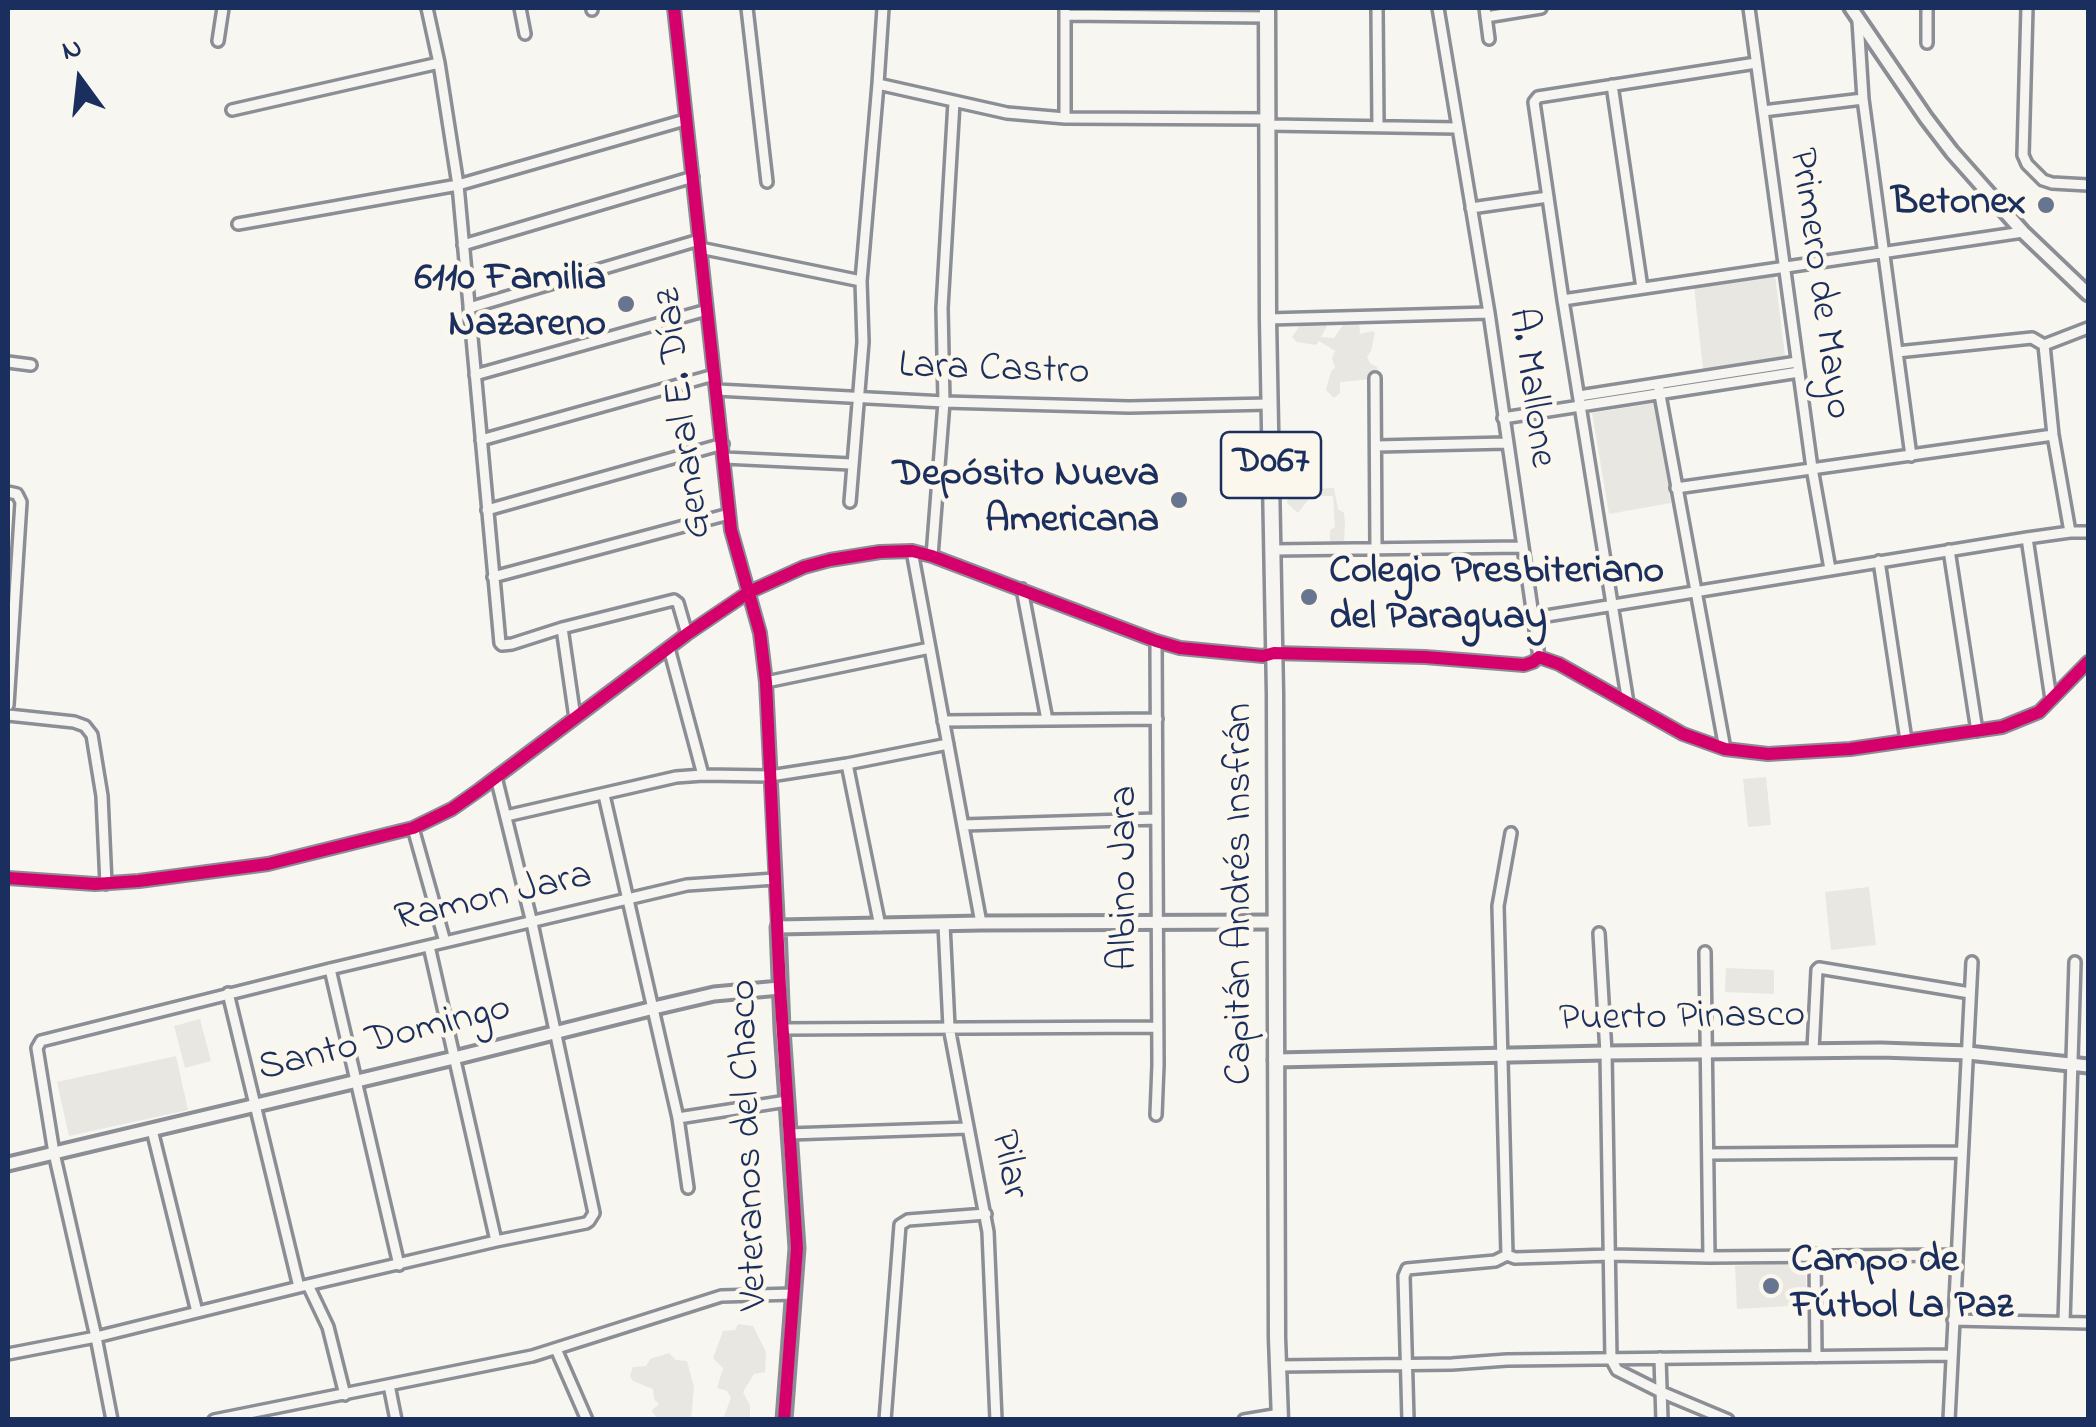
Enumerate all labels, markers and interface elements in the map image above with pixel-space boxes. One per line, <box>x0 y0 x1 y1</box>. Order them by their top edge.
text: N <box>58 28 87 73</box>
north arrow <box>30 30 130 130</box>
street label: Primero de Mayo <box>1774 145 1860 423</box>
place label: Betonex <box>1891 181 2026 229</box>
marker: Betonex <box>2035 194 2057 216</box>
place label: 6110 Familia Nazareno <box>414 257 606 351</box>
street label: Genaral E. Díaz <box>647 285 725 541</box>
marker: 6110 Familia Nazareno <box>615 293 637 315</box>
street label: A. Mallone <box>1494 305 1564 471</box>
street label: Lara Castro <box>898 345 1090 399</box>
road number: D067 <box>1221 432 1321 498</box>
place label: Depósito Nueva Americana <box>893 453 1159 547</box>
marker: Depósito Nueva Americana <box>1168 489 1190 511</box>
place label: Colegio Presbiteriano del Paraguay <box>1329 550 1664 644</box>
marker: Colegio Presbiteriano del Paraguay <box>1298 586 1320 608</box>
street label: Capitán Andrés Insfrán <box>1218 703 1266 1085</box>
street label: Albino Jara <box>1103 785 1151 971</box>
street label: Ramon Jara <box>391 854 597 946</box>
street label: Veteranos del Chaco <box>722 979 782 1311</box>
street label: Santo Domingo <box>254 986 516 1096</box>
street label: Puerto Pinasco <box>1558 994 1806 1046</box>
street label: Pilar <box>976 1127 1036 1203</box>
place label: Campo de Fútbol La Paz <box>1791 1239 2013 1333</box>
marker: Campo de Fútbol La Paz <box>1760 1275 1782 1297</box>

